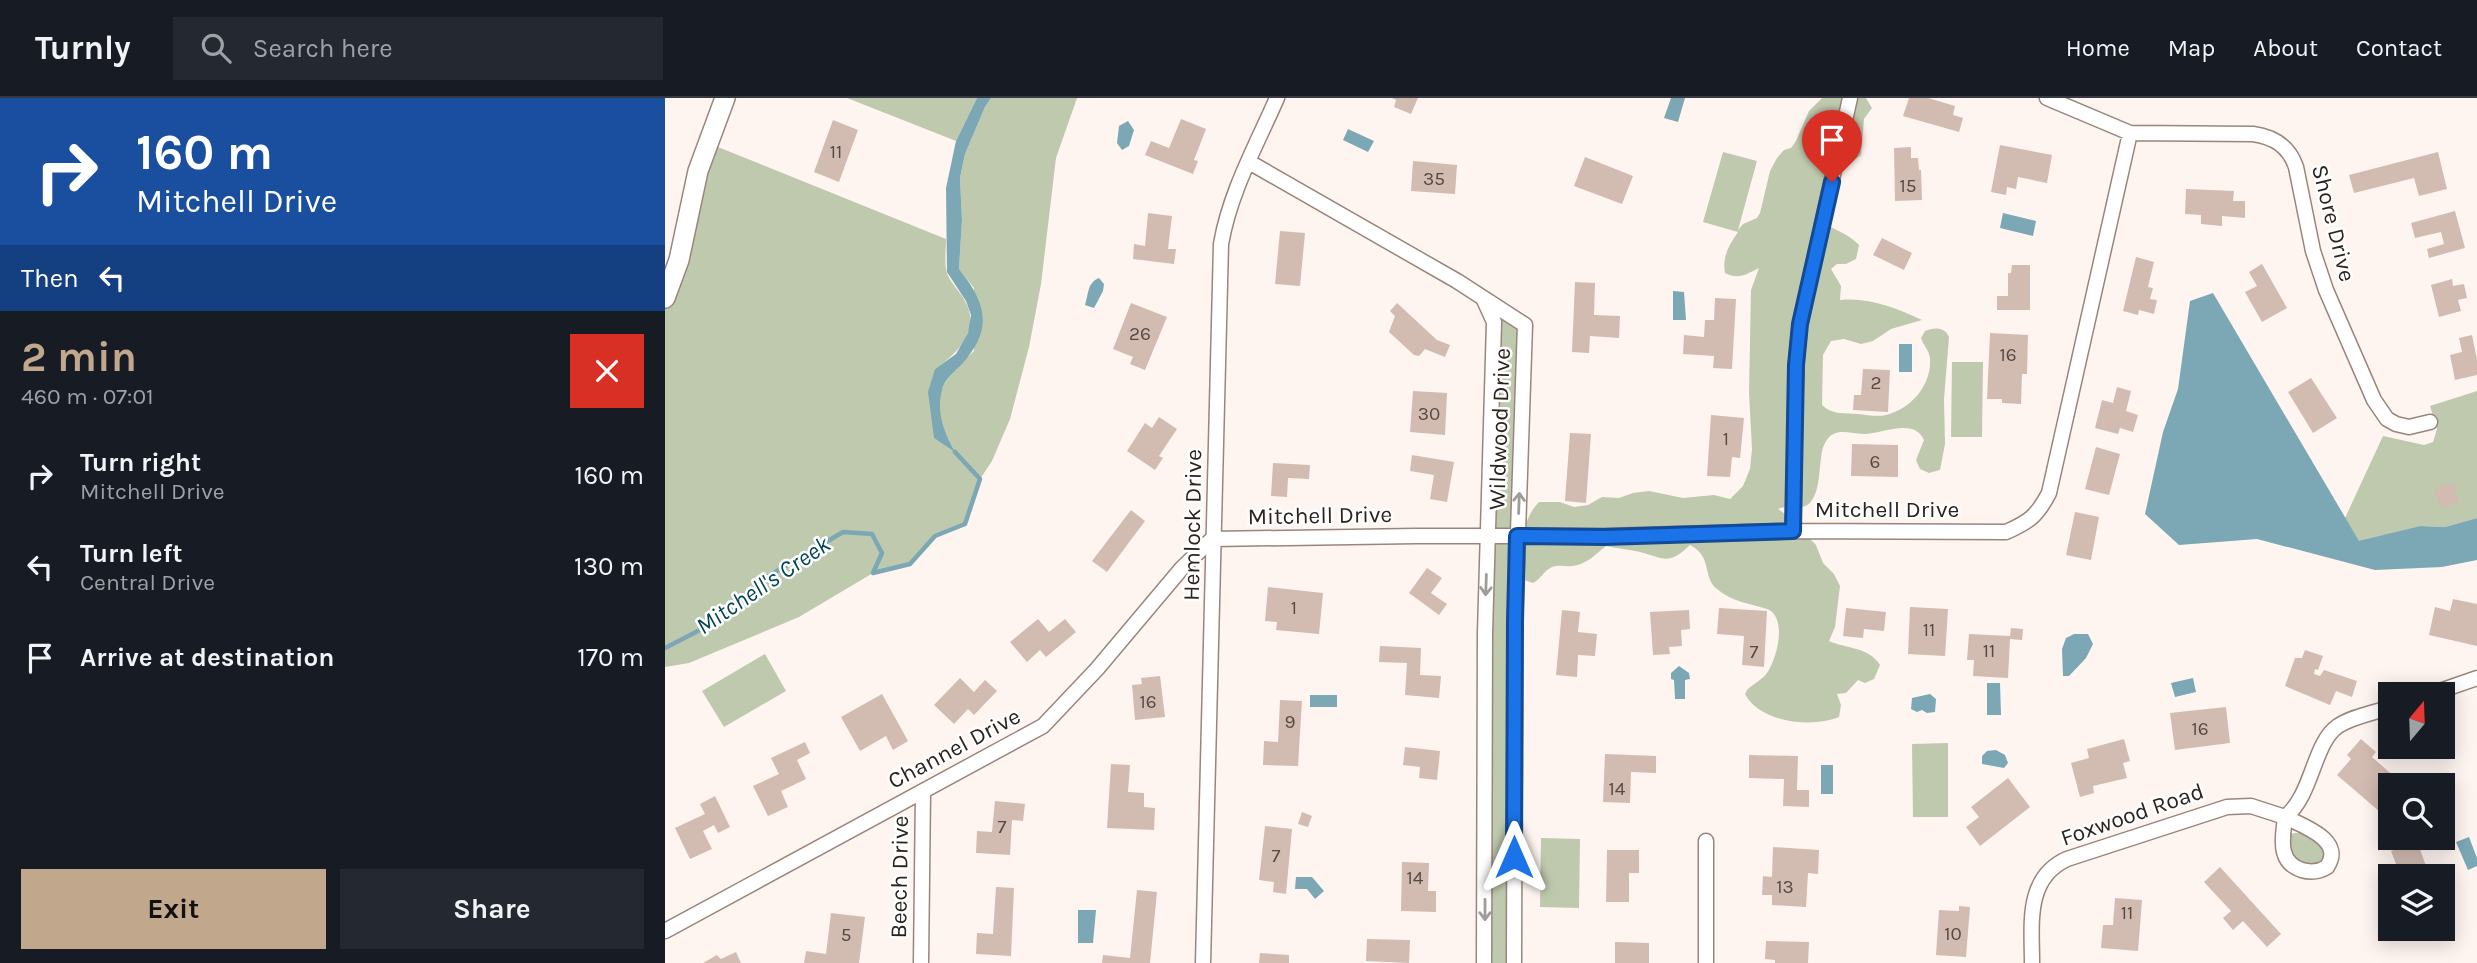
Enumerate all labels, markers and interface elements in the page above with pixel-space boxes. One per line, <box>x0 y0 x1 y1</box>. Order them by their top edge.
search box <box>173 17 663 80</box>
text: Turnly <box>35 29 131 67</box>
icon: search <box>197 29 235 67</box>
text: Search here <box>253 33 393 64</box>
text: Home <box>2066 34 2130 62</box>
text: Map <box>2168 34 2215 62</box>
text: About <box>2253 34 2318 62</box>
text: Contact <box>2356 34 2442 62</box>
pin <box>1802 110 1862 182</box>
icon: arrive <box>1813 121 1851 159</box>
text: 160 m <box>136 124 273 181</box>
icon: right <box>21 126 112 217</box>
house number: 11 <box>830 141 842 163</box>
street label: Shore Drive <box>2306 162 2361 284</box>
house number: 35 <box>1423 168 1445 190</box>
house number: 15 <box>1899 175 1917 197</box>
text: Mitchell Drive <box>136 183 337 220</box>
icon: left <box>93 259 131 297</box>
text: Then <box>21 263 79 294</box>
house number: 26 <box>1129 323 1151 345</box>
text: 2 min <box>21 332 137 382</box>
button: close <box>570 334 644 408</box>
house number: 16 <box>1999 344 2017 366</box>
street label: Wildwood Drive <box>1483 348 1516 510</box>
house number: 2 <box>1870 372 1882 394</box>
text: 460 m · 07:01 <box>21 383 154 410</box>
house number: 30 <box>1418 403 1440 425</box>
house number: 1 <box>1723 428 1729 450</box>
text: Turn right <box>80 447 201 478</box>
street label: Hemlock Drive <box>1178 449 1207 601</box>
house number: 6 <box>1870 451 1880 473</box>
icon: right <box>21 457 59 495</box>
text: 160 m <box>575 460 644 491</box>
text: Mitchell Drive <box>80 478 225 505</box>
one-way arrow <box>1512 492 1525 515</box>
street label: Mitchell Drive <box>1815 496 1959 523</box>
street label: Mitchell Drive <box>1247 501 1393 530</box>
water label: Mitchell's Creek <box>691 529 836 640</box>
text: Turn left <box>80 538 182 569</box>
icon: left <box>21 548 59 586</box>
text: 130 m <box>574 551 644 582</box>
text: Central Drive <box>80 569 215 596</box>
one-way arrow <box>1480 573 1493 596</box>
house number: 1 <box>1291 597 1297 619</box>
house number: 11 <box>1923 619 1935 641</box>
icon: arrive <box>21 639 59 677</box>
house number: 11 <box>1983 640 1995 662</box>
house number: 7 <box>1750 641 1759 663</box>
text: Arrive at destination <box>80 642 334 673</box>
text: 170 m <box>577 642 644 673</box>
north arrow <box>2378 682 2455 760</box>
map controls <box>2378 682 2455 941</box>
house number: 16 <box>1139 691 1157 713</box>
street label: Channel Drive <box>884 702 1025 795</box>
house number: 9 <box>1284 711 1296 733</box>
house number: 16 <box>2191 718 2209 740</box>
button: search <box>2378 773 2455 850</box>
street label: Foxwood Road <box>2057 777 2207 852</box>
house number: 14 <box>1609 778 1626 800</box>
street label: Beech Drive <box>885 815 914 939</box>
house number: 7 <box>998 816 1007 838</box>
position arrow <box>1477 820 1551 894</box>
house number: 7 <box>1272 845 1281 867</box>
button: layers <box>2378 864 2455 941</box>
house number: 14 <box>1407 867 1424 889</box>
button: Exit <box>21 869 326 949</box>
button: Share <box>340 869 644 949</box>
house number: 13 <box>1776 876 1794 898</box>
one-way arrow <box>1478 899 1492 922</box>
house number: 11 <box>2121 902 2133 924</box>
house number: 10 <box>1944 923 1962 945</box>
house number: 5 <box>841 924 851 946</box>

